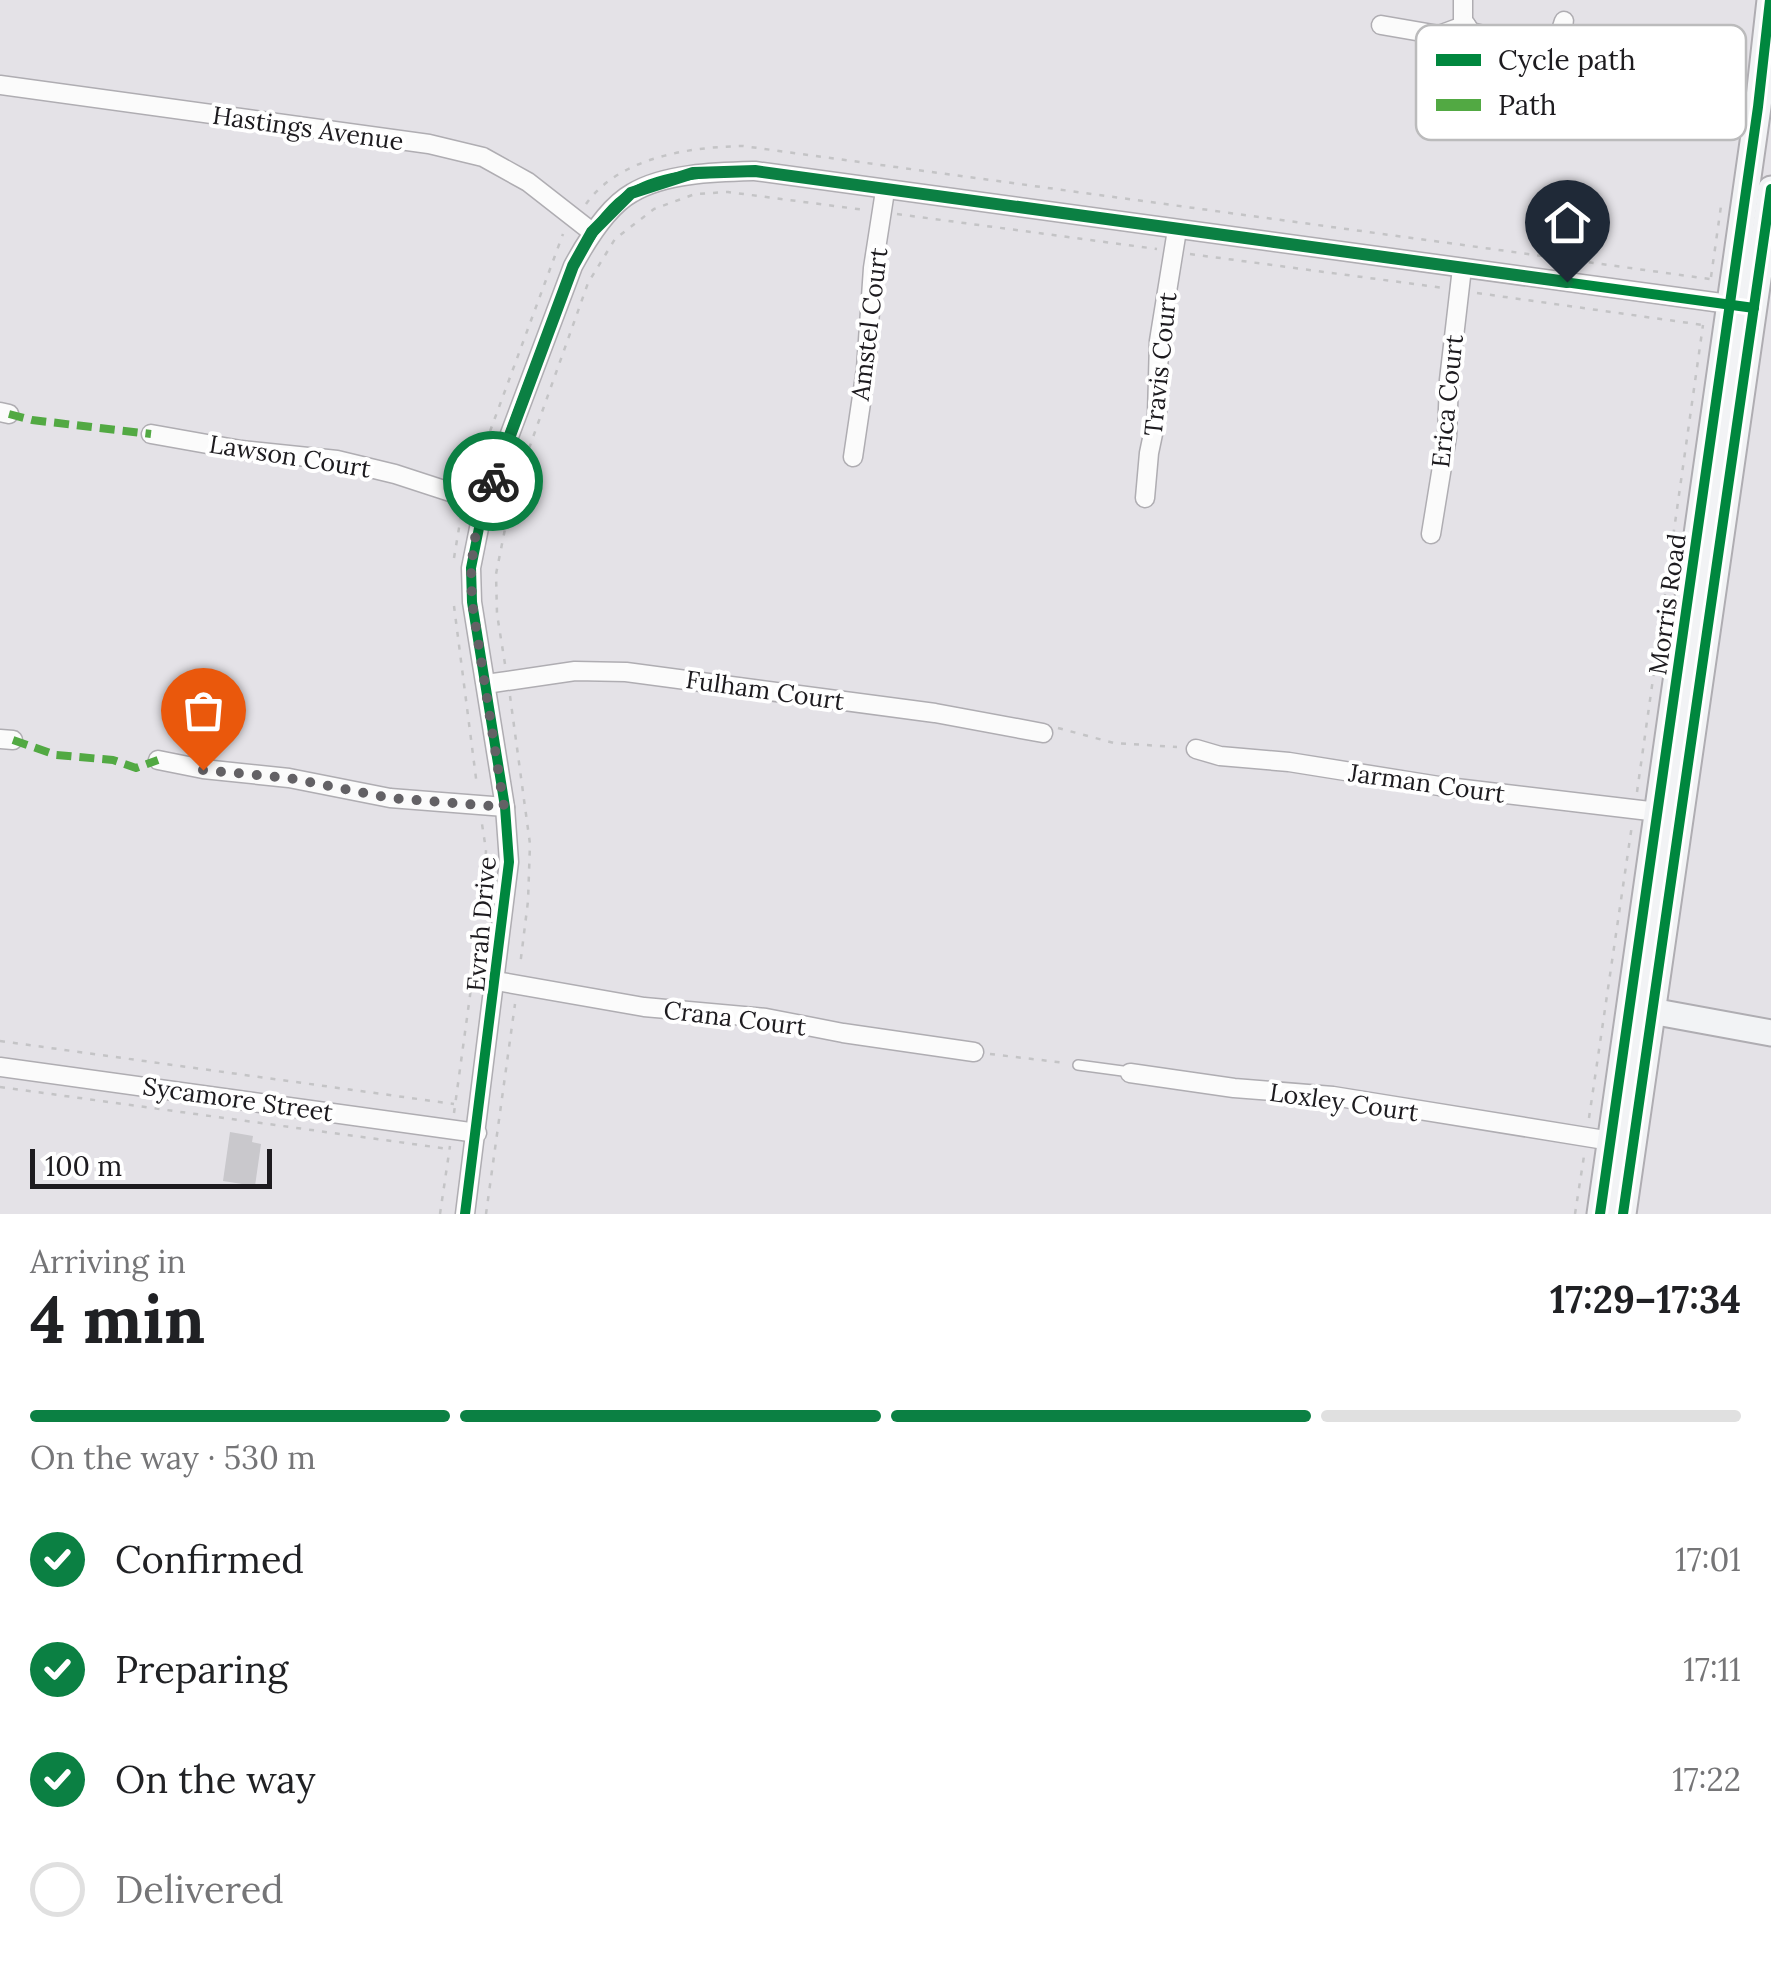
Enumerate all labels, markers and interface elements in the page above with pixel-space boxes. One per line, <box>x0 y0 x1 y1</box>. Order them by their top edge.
legend <box>1416 25 1746 140</box>
text: Cycle path <box>1498 42 1636 78</box>
text: Path <box>1498 87 1557 123</box>
street label: Hastings Avenue <box>210 99 406 157</box>
pin <box>1525 180 1610 283</box>
icon: home <box>1540 195 1595 250</box>
street label: Amstel Court <box>844 245 894 403</box>
street label: Travis Court <box>1137 290 1183 437</box>
street label: Erica Court <box>1424 332 1470 469</box>
street label: Lawson Court <box>207 427 373 485</box>
courier <box>443 431 543 531</box>
icon: bike <box>466 454 521 509</box>
street label: Morris Road <box>1641 531 1693 677</box>
street label: Fulham Court <box>684 663 847 717</box>
pin <box>161 668 246 771</box>
icon: bag <box>176 683 231 738</box>
street label: Jarman Court <box>1346 756 1507 810</box>
street label: Evrah Drive <box>459 855 503 993</box>
street label: Crana Court <box>662 993 808 1043</box>
street label: Sycamore Street <box>141 1070 336 1128</box>
street label: Loxley Court <box>1268 1076 1421 1128</box>
scale bar <box>30 1144 272 1188</box>
text: 100 m <box>45 1148 122 1184</box>
text: Arriving in <box>30 1241 186 1282</box>
text: 17:29–17:34 <box>1550 1275 1741 1323</box>
text: 4 min <box>30 1278 205 1361</box>
text: On the way · 530 m <box>30 1437 316 1478</box>
icon: check <box>30 1532 85 1587</box>
text: Confirmed <box>115 1535 304 1583</box>
text: 17:01 <box>1675 1539 1741 1580</box>
icon: check <box>30 1642 85 1697</box>
text: Preparing <box>115 1645 288 1693</box>
text: 17:11 <box>1683 1649 1741 1690</box>
icon: check <box>30 1752 85 1807</box>
text: On the way <box>115 1755 316 1803</box>
text: 17:22 <box>1672 1759 1741 1800</box>
text: Delivered <box>115 1865 284 1913</box>

